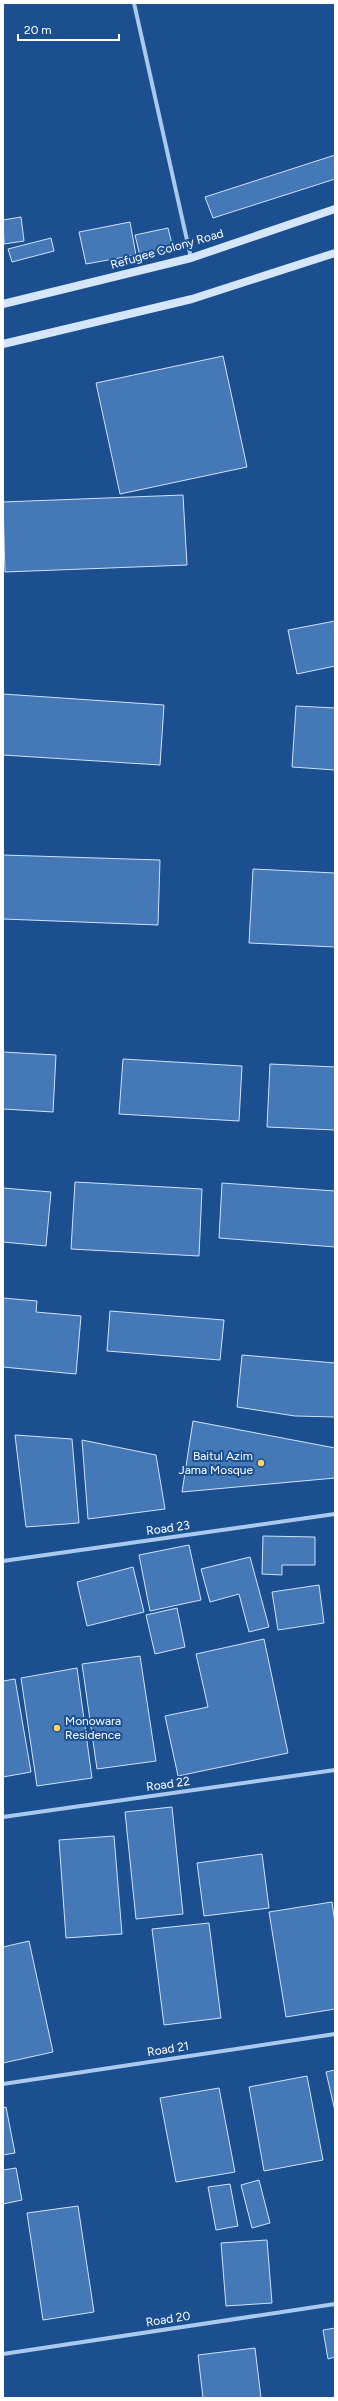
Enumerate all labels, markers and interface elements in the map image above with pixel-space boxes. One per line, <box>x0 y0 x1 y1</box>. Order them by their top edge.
scale bar <box>18 16 119 42</box>
text: 20 m <box>24 23 52 37</box>
street label: Refugee Colony Road <box>109 226 225 272</box>
place label: Baitul Azim Jama Mosque <box>179 1449 253 1477</box>
marker: Baitul Azim Jama Mosque <box>256 1458 266 1468</box>
street label: Road 23 <box>145 1518 191 1538</box>
place label: Monowara Residence <box>65 1714 121 1742</box>
marker: Monowara Residence <box>52 1723 62 1733</box>
street label: Road 22 <box>145 1774 191 1794</box>
street label: Road 21 <box>146 2039 190 2059</box>
street label: Road 20 <box>145 2309 192 2329</box>

